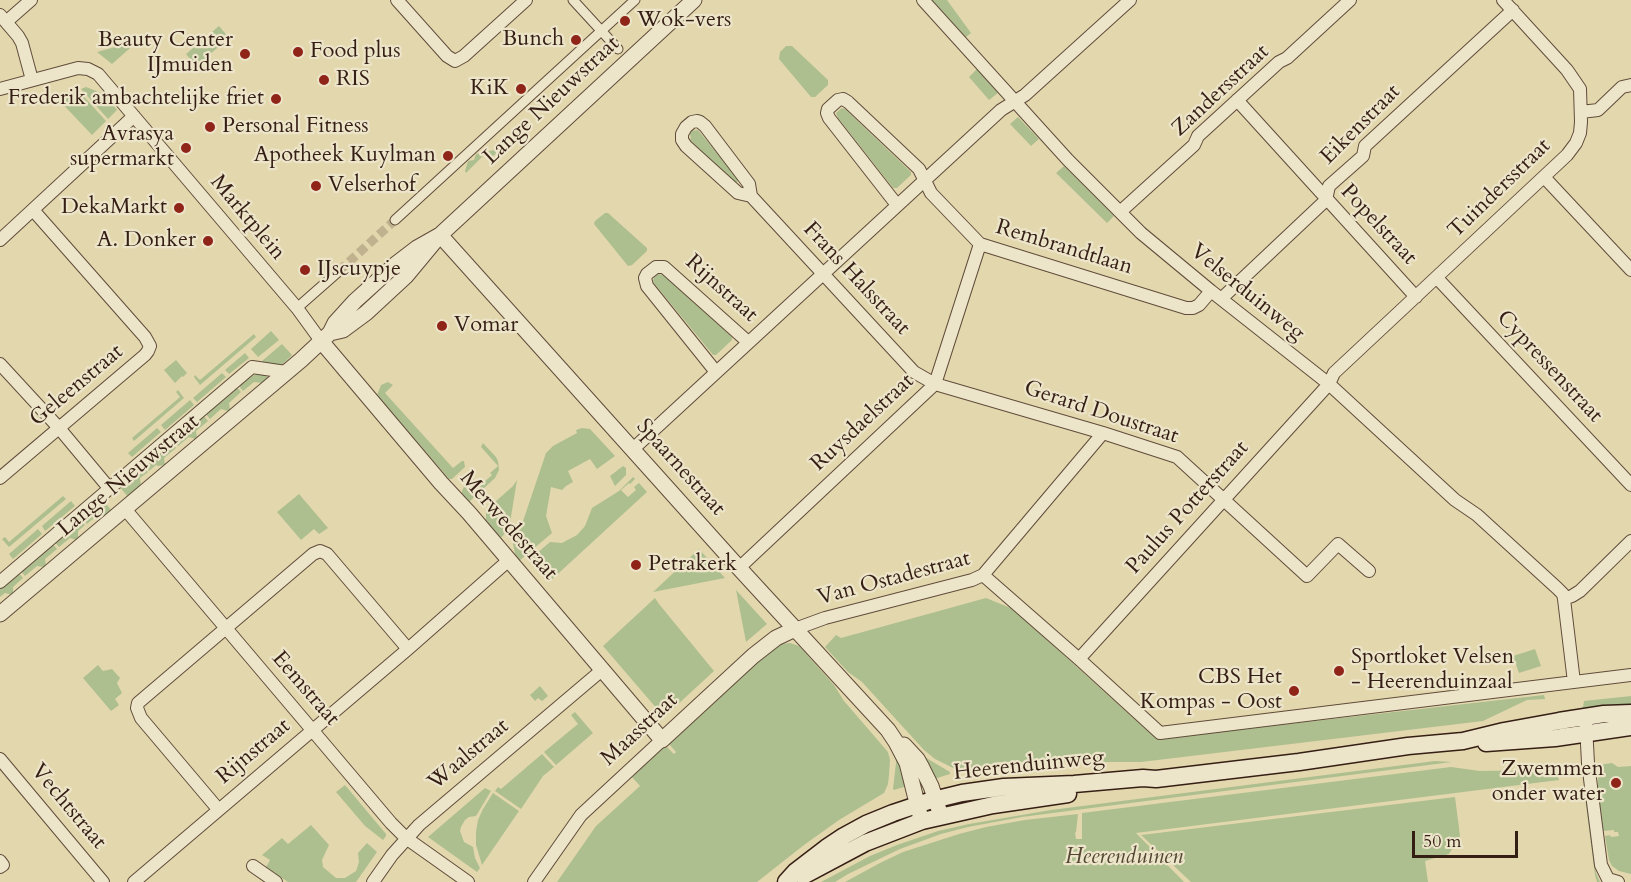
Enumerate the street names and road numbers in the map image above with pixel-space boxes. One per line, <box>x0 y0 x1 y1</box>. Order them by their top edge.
street label: Lange Nieuwstraat <box>478 31 626 171</box>
street label: Zandersstraat <box>1167 39 1275 143</box>
street label: Eikenstraat <box>1315 79 1407 171</box>
street label: Tuindersstraat <box>1443 134 1557 244</box>
street label: Marktplein <box>204 170 290 266</box>
street label: Popelstraat <box>1334 179 1422 271</box>
street label: Rembrandtlaan <box>993 215 1135 281</box>
street label: Frans Halsstraat <box>797 217 915 341</box>
street label: Velserduinweg <box>1184 239 1310 347</box>
street label: Rijnstraat <box>679 250 763 328</box>
street label: Cypressenstraat <box>1490 305 1608 429</box>
street label: Geleenstraat <box>25 339 129 433</box>
street label: Ruysdaelstraat <box>806 369 920 477</box>
street label: Gerard Doustraat <box>1020 376 1182 450</box>
street label: Lange Nieuwstraat <box>53 409 205 543</box>
street label: Spaarnestraat <box>630 414 730 522</box>
street label: Paulus Potterstraat <box>1121 436 1255 580</box>
street label: Merwedestraat <box>453 466 563 586</box>
street label: Van Ostadestraat <box>815 546 973 612</box>
street label: Eemstraat <box>265 646 345 732</box>
street label: Maasstraat <box>596 688 684 772</box>
street label: Rijnstraat <box>212 713 296 791</box>
street label: Waalstraat <box>423 714 515 796</box>
street label: Heerenduinweg <box>952 745 1106 787</box>
street label: Vechtstraat <box>25 759 111 855</box>

